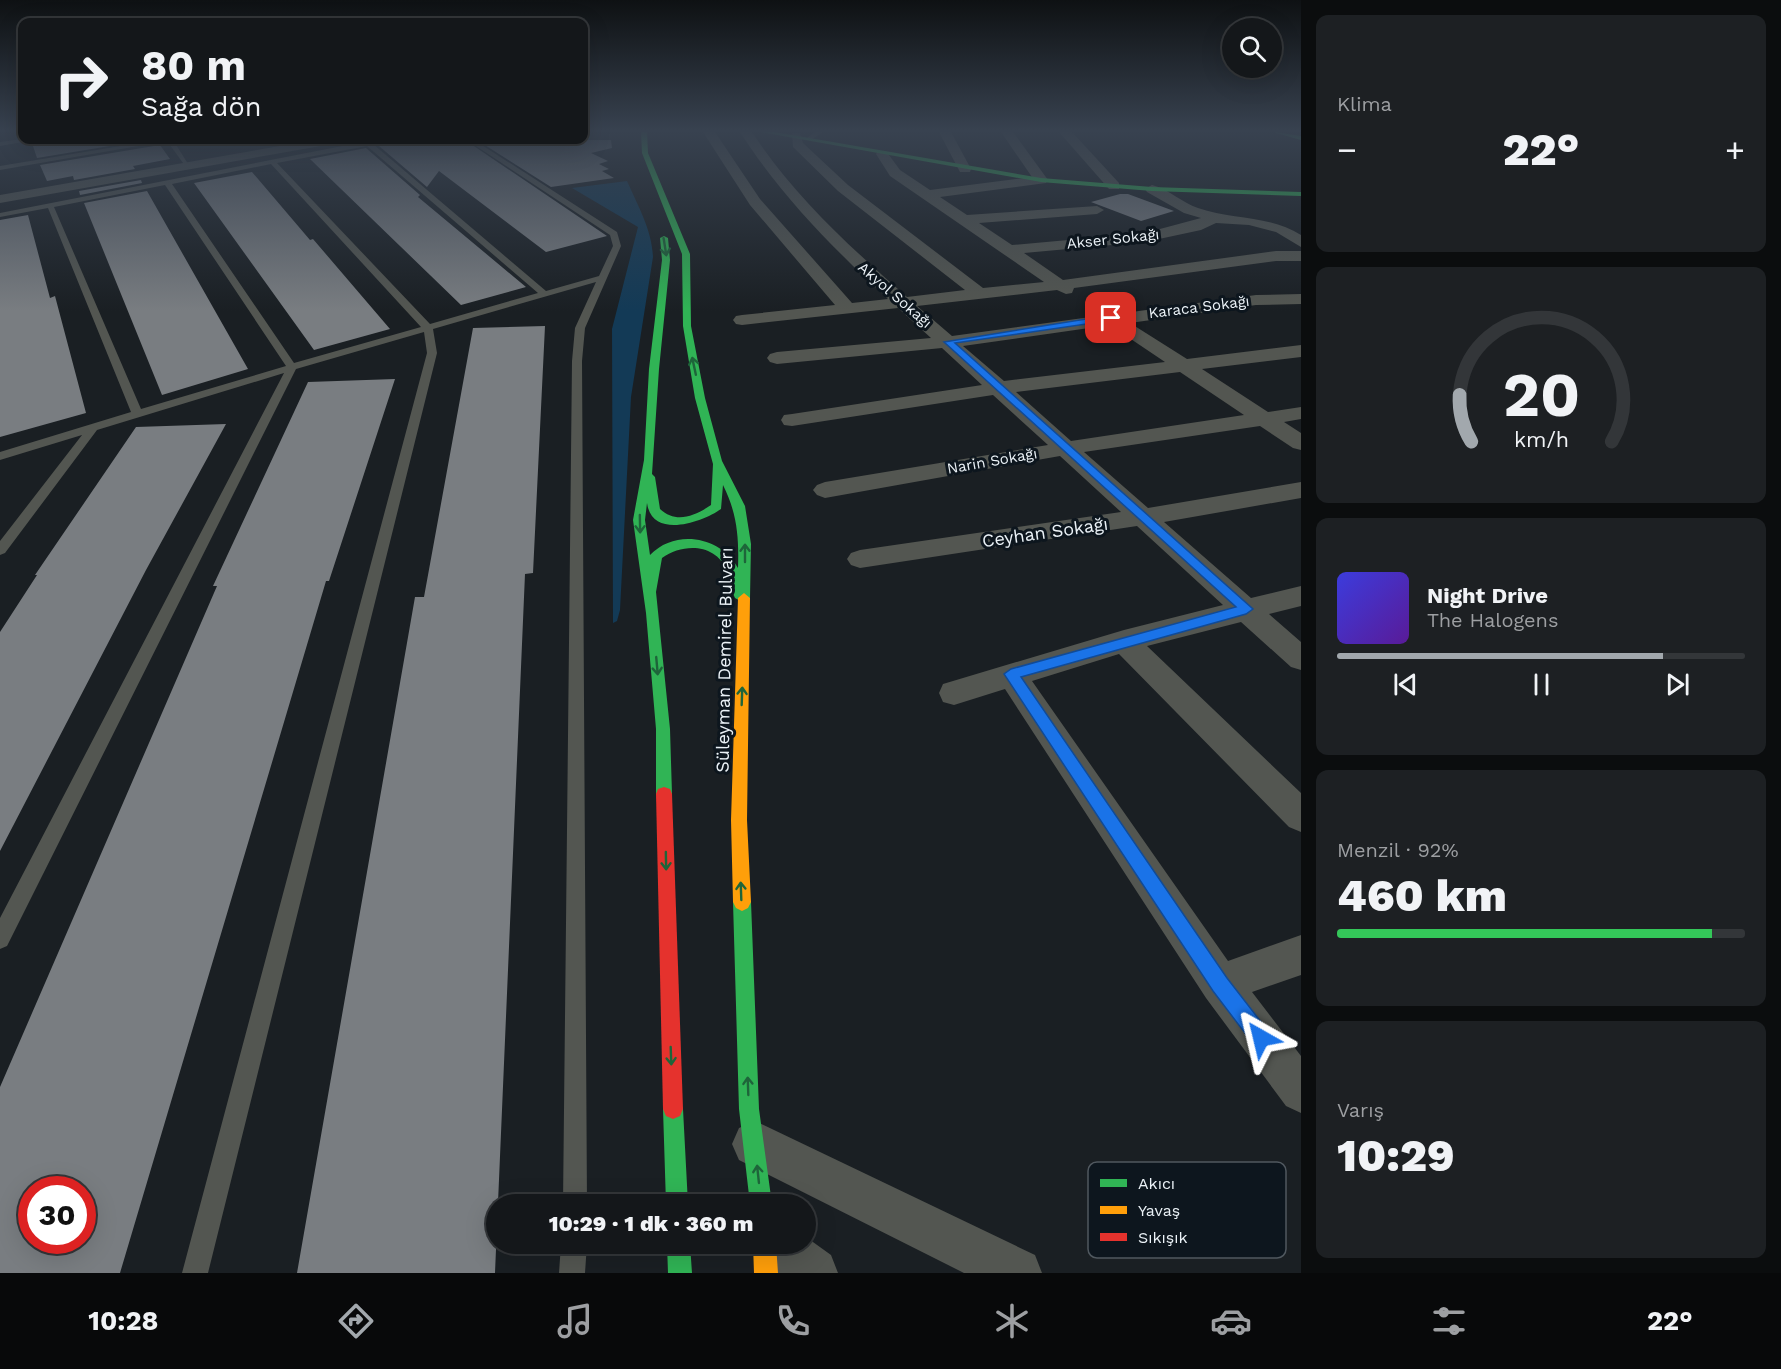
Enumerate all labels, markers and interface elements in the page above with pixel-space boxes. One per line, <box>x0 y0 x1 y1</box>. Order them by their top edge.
map controls <box>1222 18 1282 78</box>
button: search <box>1222 18 1282 78</box>
text: 80 m <box>141 41 246 90</box>
icon: right <box>42 42 120 120</box>
text: Sağa dön <box>141 91 261 123</box>
text: Klima <box>1337 92 1392 116</box>
text: 22° <box>1503 123 1579 176</box>
text: − <box>1337 130 1357 169</box>
text: + <box>1725 130 1745 169</box>
street label: Akser Sokağı <box>1066 225 1160 253</box>
one-way arrow <box>659 236 670 256</box>
street label: Akyol Sokağı <box>854 258 936 332</box>
pin <box>1085 292 1136 343</box>
street label: Karaca Sokağı <box>1147 292 1251 322</box>
icon: arrive <box>1094 301 1127 334</box>
one-way arrow <box>688 357 699 377</box>
text: 20 <box>1502 358 1580 431</box>
text: km/h <box>1513 427 1569 452</box>
street label: Narin Sokağı <box>945 444 1039 478</box>
one-way arrow <box>634 513 646 533</box>
street label: Ceyhan Sokağı <box>981 513 1109 551</box>
one-way arrow <box>739 544 751 564</box>
street label: Süleyman Demirel Bulvarı <box>712 547 736 773</box>
text: Night Drive <box>1427 583 1548 608</box>
text: The Halogens <box>1427 608 1559 632</box>
one-way arrow <box>652 656 663 676</box>
icon: previous <box>1389 668 1422 701</box>
icon: pause <box>1525 668 1558 701</box>
icon: next <box>1661 668 1694 701</box>
one-way arrow <box>737 687 748 707</box>
text: Menzil · 92% <box>1337 838 1459 862</box>
one-way arrow <box>660 850 671 870</box>
text: 460 km <box>1337 869 1507 922</box>
one-way arrow <box>736 882 747 902</box>
position arrow <box>1229 1006 1293 1070</box>
one-way arrow <box>665 1045 676 1065</box>
one-way arrow <box>742 1077 754 1097</box>
text: Varış <box>1337 1098 1384 1122</box>
text: 10:29 <box>1337 1129 1455 1182</box>
legend <box>1088 1162 1286 1258</box>
one-way arrow <box>752 1165 763 1185</box>
text: Akıcı <box>1138 1174 1175 1193</box>
speed limit sign: 30 <box>18 1176 96 1254</box>
text: Yavaş <box>1138 1201 1180 1220</box>
text: 10:29 · 1 dk · 360 m <box>549 1211 753 1236</box>
text: Sıkışık <box>1138 1228 1188 1247</box>
icon: directions <box>335 1300 377 1342</box>
icon: music <box>554 1300 596 1342</box>
icon: phone <box>772 1300 814 1342</box>
icon: climate <box>991 1300 1033 1342</box>
icon: car <box>1210 1300 1252 1342</box>
icon: filters <box>1428 1300 1470 1342</box>
text: 10:28 <box>88 1305 159 1337</box>
text: 22° <box>1647 1305 1693 1337</box>

